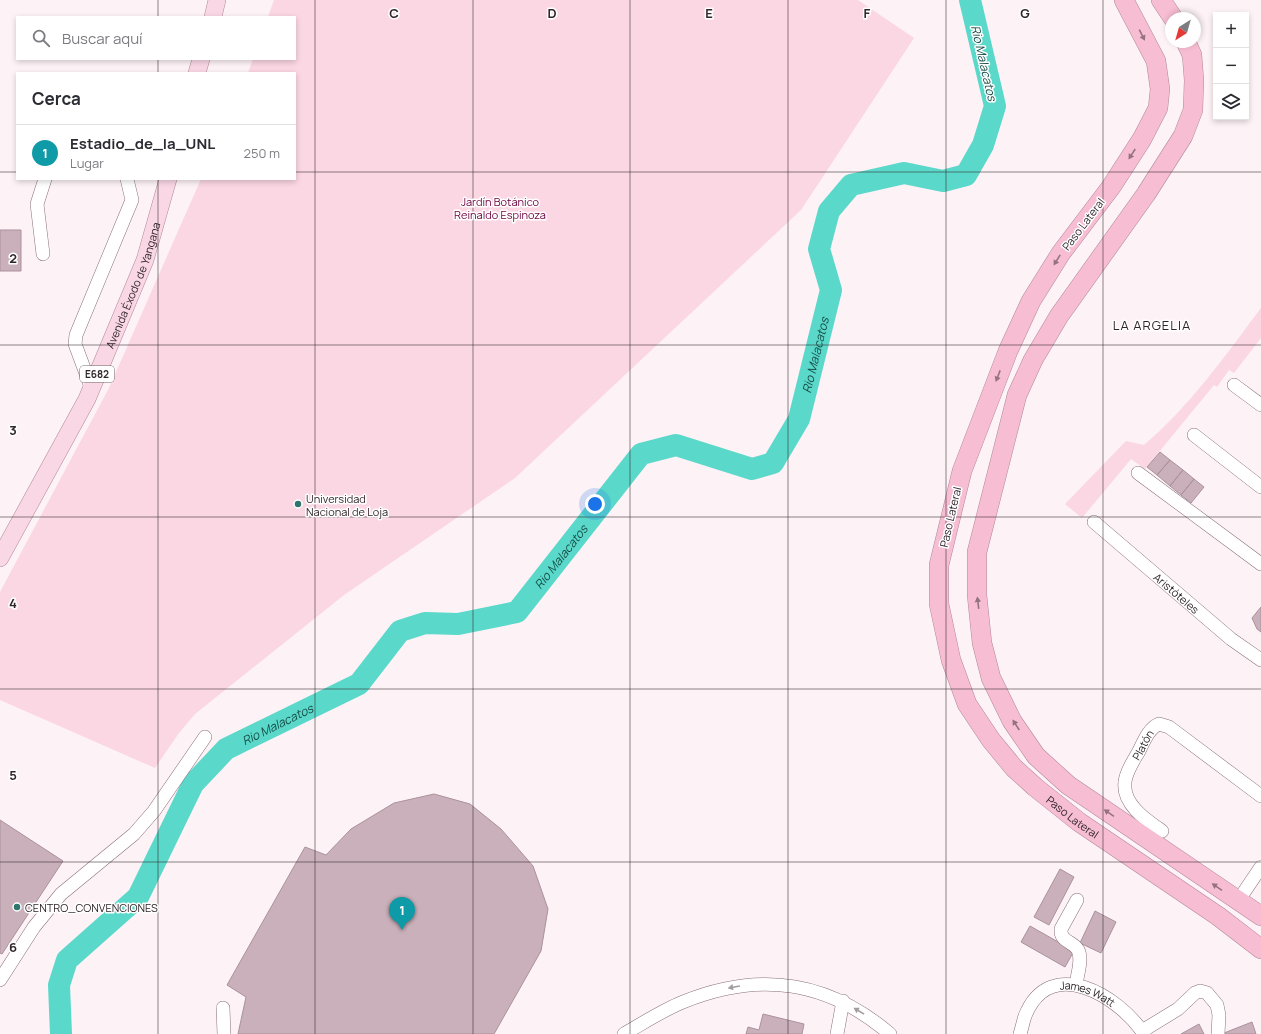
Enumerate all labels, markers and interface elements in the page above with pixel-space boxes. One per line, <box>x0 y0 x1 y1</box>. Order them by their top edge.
text: C <box>389 4 399 22</box>
text: D <box>547 4 557 22</box>
text: E <box>705 4 713 22</box>
text: F <box>864 4 871 22</box>
text: G <box>1020 4 1030 22</box>
north arrow <box>1165 12 1201 48</box>
map controls <box>1213 12 1249 120</box>
button: + <box>1213 12 1249 48</box>
search box <box>16 16 296 60</box>
water label: Rio Malacatos <box>967 23 1001 104</box>
icon: search <box>30 27 52 49</box>
text: Buscar aquí <box>62 28 143 49</box>
one-way arrow <box>1139 29 1146 40</box>
button: − <box>1213 48 1249 84</box>
button: layers <box>1213 84 1249 120</box>
text: Cerca <box>32 87 81 110</box>
text: Estadio_de_la_UNL <box>70 133 215 154</box>
text: 1 <box>42 144 48 162</box>
text: 250 m <box>244 144 280 162</box>
one-way arrow <box>1128 149 1136 159</box>
text: Lugar <box>70 154 104 172</box>
park label: Jardín Botánico Reinaldo Espinoza <box>454 194 546 222</box>
street label: Paso Lateral <box>1058 195 1108 253</box>
street label: Avenida Éxodo de Yangana <box>102 220 163 351</box>
text: 2 <box>9 249 17 267</box>
one-way arrow <box>1053 255 1061 265</box>
water label: Rio Malacatos <box>797 314 833 395</box>
district label: LA ARGELIA <box>1113 316 1191 334</box>
road number: E682 <box>80 366 114 382</box>
one-way arrow <box>995 370 1001 382</box>
text: 3 <box>9 421 17 439</box>
street label: Paso Lateral <box>936 485 964 549</box>
place label: Universidad Nacional de Loja <box>306 491 388 519</box>
your location <box>585 494 605 514</box>
marker: Universidad Nacional de Loja <box>293 499 303 509</box>
water label: Rio Malacatos <box>530 520 592 592</box>
street label: Aristóteles <box>1151 569 1203 617</box>
text: 4 <box>9 594 17 612</box>
one-way arrow <box>974 597 981 609</box>
water label: Rio Malacatos <box>239 699 317 749</box>
one-way arrow <box>1012 720 1019 731</box>
street label: Platón <box>1128 726 1157 763</box>
text: 5 <box>9 766 17 784</box>
street label: Paso Lateral <box>1044 792 1102 841</box>
one-way arrow <box>1104 809 1115 817</box>
one-way arrow <box>1211 883 1222 891</box>
pin: 1 <box>389 897 415 930</box>
place label: CENTRO_CONVENCIONES <box>25 900 158 915</box>
marker: CENTRO_CONVENCIONES <box>12 902 22 912</box>
text: 6 <box>9 938 17 956</box>
street label: James Watt <box>1059 977 1119 1009</box>
one-way arrow <box>728 984 740 990</box>
one-way arrow <box>853 1007 865 1014</box>

